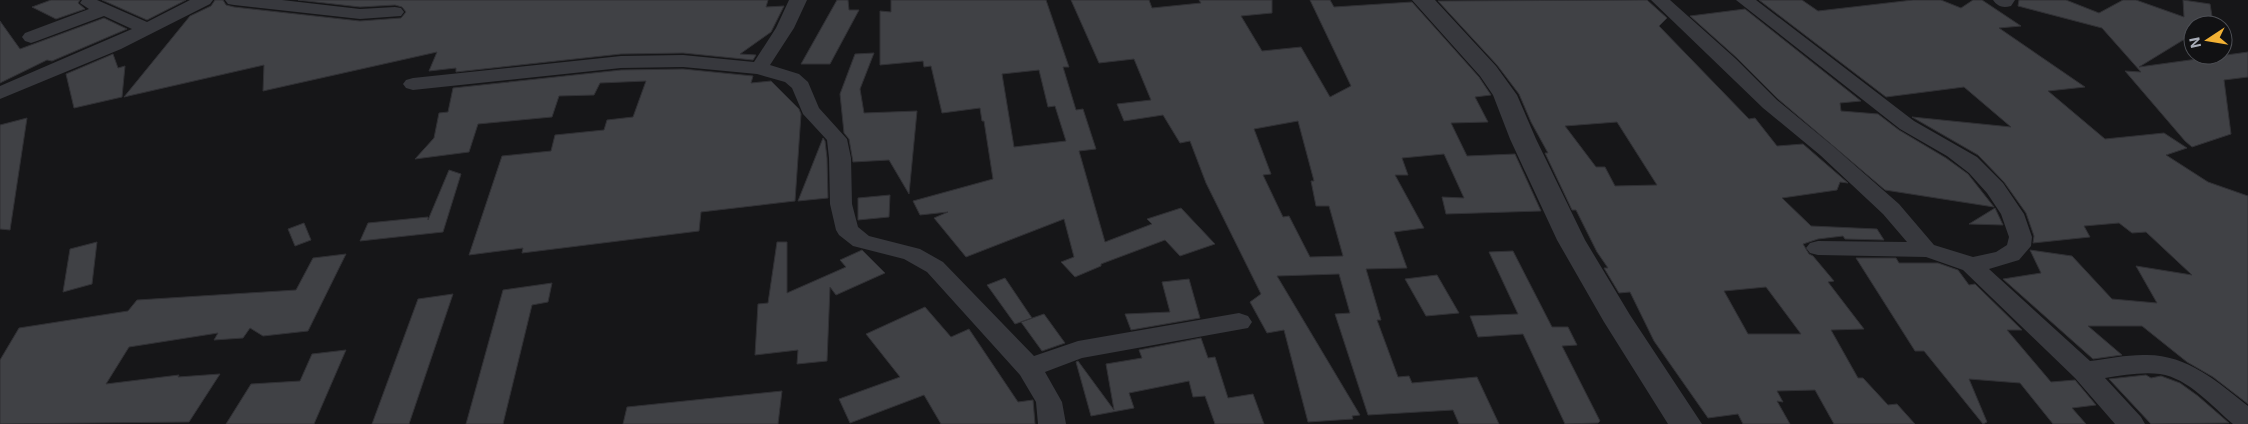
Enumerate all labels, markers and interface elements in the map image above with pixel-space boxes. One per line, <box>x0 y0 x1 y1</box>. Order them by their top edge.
north arrow <box>2183 15 2233 65</box>
text: N <box>2185 36 2204 50</box>

